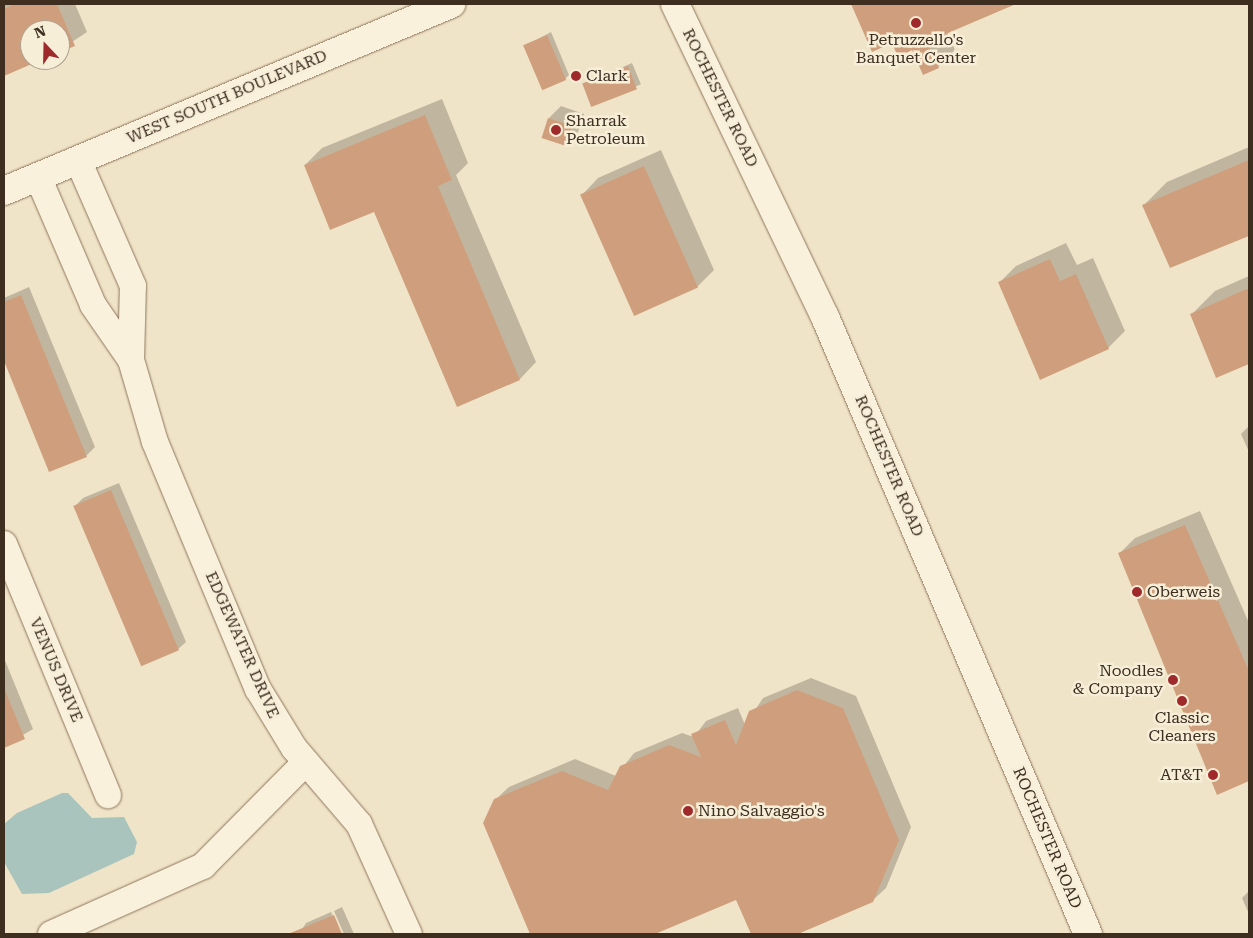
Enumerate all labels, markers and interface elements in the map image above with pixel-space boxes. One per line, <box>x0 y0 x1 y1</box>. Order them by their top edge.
marker: Petruzzello's Banquet Center <box>910 17 922 29</box>
north arrow <box>20 20 70 70</box>
text: N <box>32 23 48 41</box>
street label: ROCHESTER ROAD <box>678 26 762 170</box>
place label: Petruzzello's Banquet Center <box>856 30 976 68</box>
street label: WEST SOUTH BOULEVARD <box>124 46 330 148</box>
place label: Clark <box>586 66 628 86</box>
marker: Clark <box>570 70 582 82</box>
place label: Sharrak Petroleum <box>566 111 645 149</box>
marker: Sharrak Petroleum <box>550 124 562 136</box>
street label: ROCHESTER ROAD <box>851 392 927 540</box>
street label: EDGEWATER DRIVE <box>201 569 283 721</box>
place label: Oberweis <box>1147 582 1220 602</box>
marker: Oberweis <box>1131 586 1143 598</box>
street label: VENUS DRIVE <box>25 615 87 725</box>
place label: Noodles & Company <box>1073 661 1163 699</box>
marker: Noodles & Company <box>1167 674 1179 686</box>
marker: Classic Cleaners <box>1176 695 1188 707</box>
place label: Classic Cleaners <box>1148 708 1216 746</box>
street label: ROCHESTER ROAD <box>1009 764 1085 912</box>
place label: AT&T <box>1160 765 1203 785</box>
marker: AT&T <box>1207 769 1219 781</box>
place label: Nino Salvaggio's <box>698 801 825 821</box>
marker: Nino Salvaggio's <box>682 805 694 817</box>

